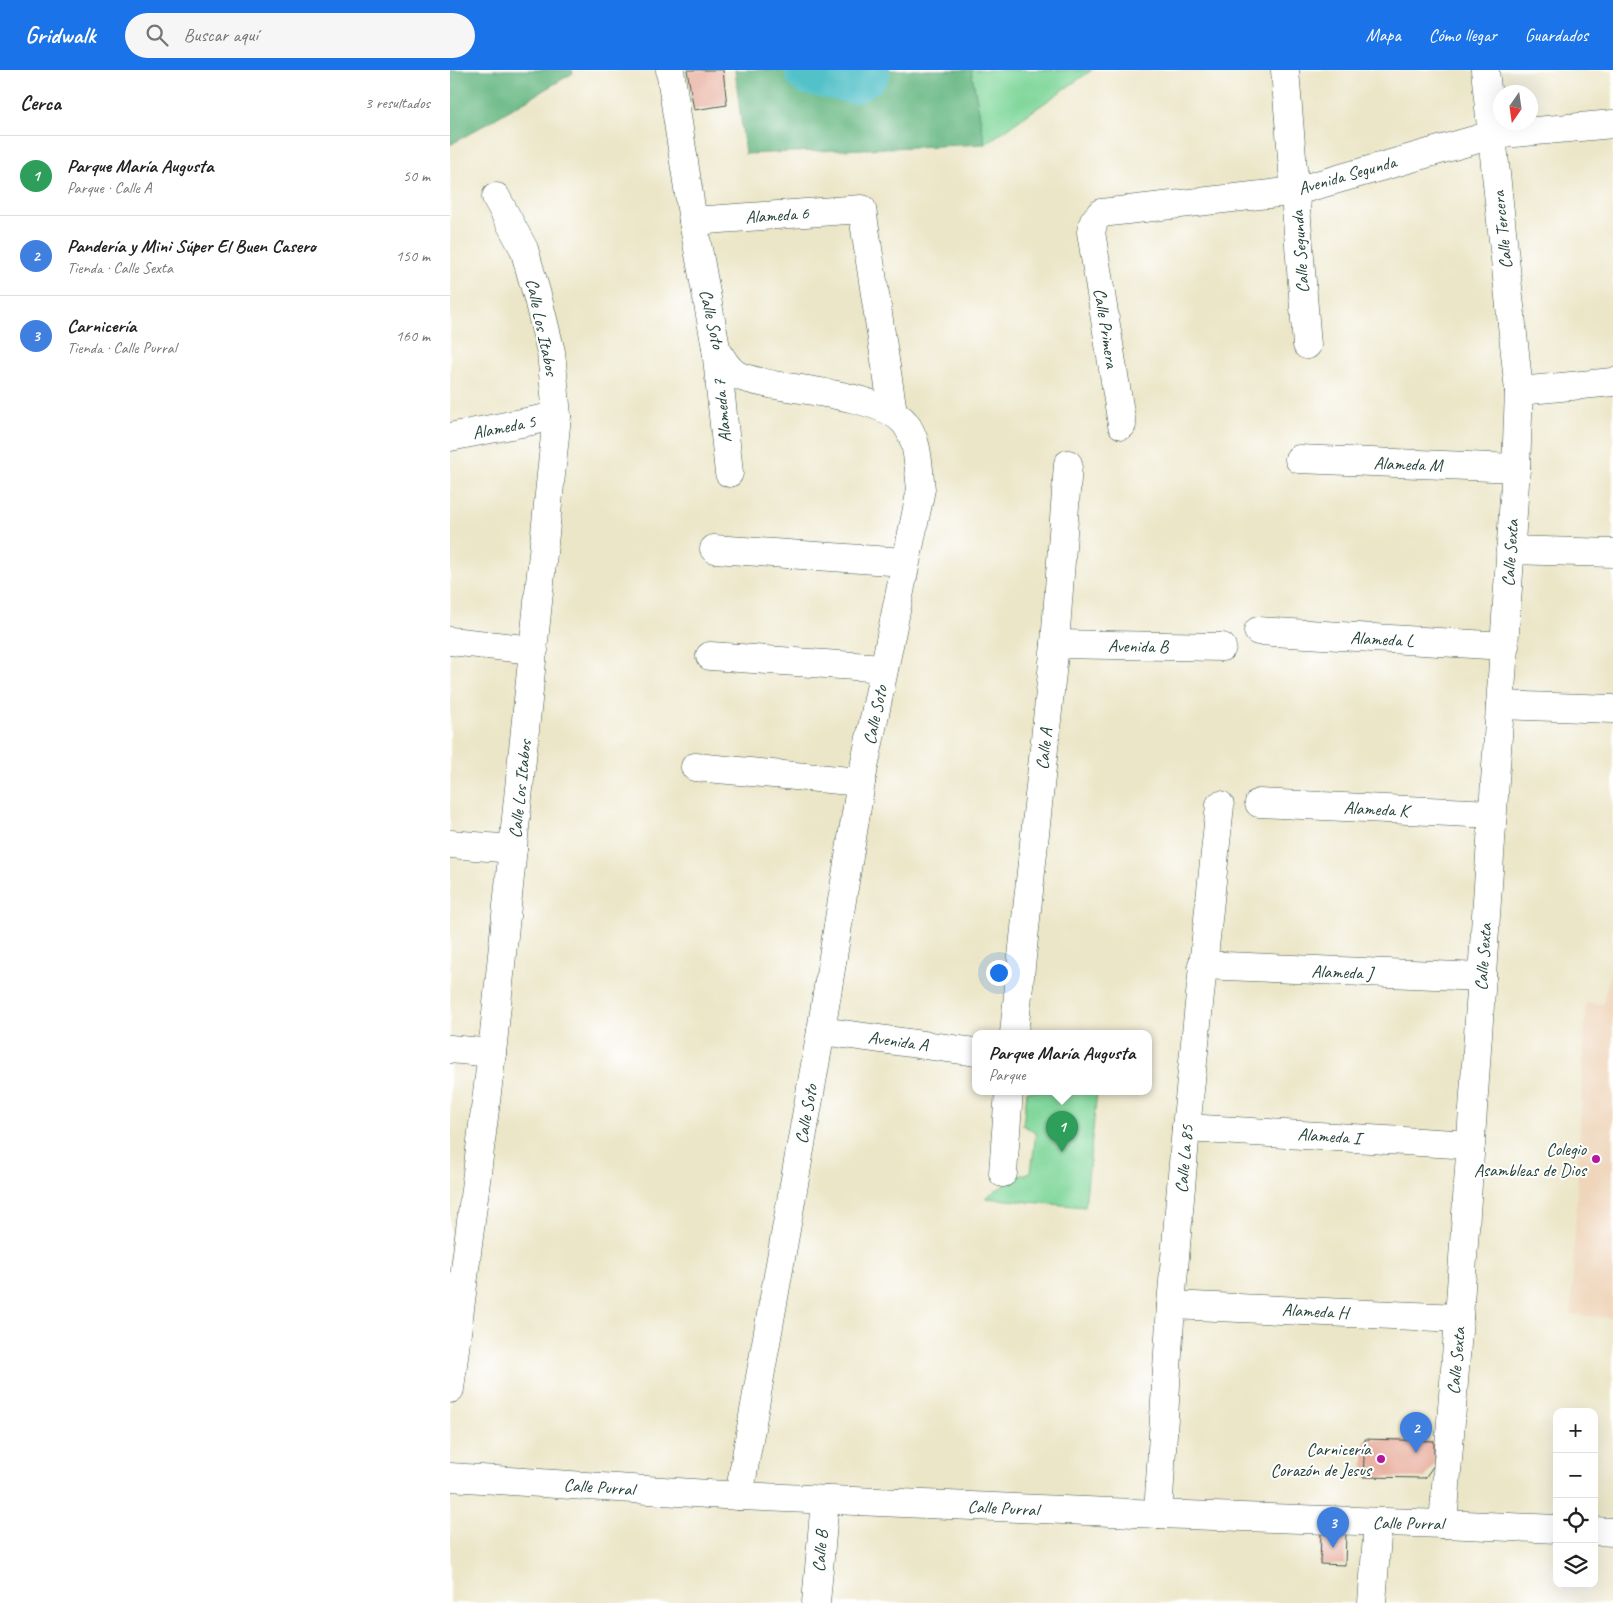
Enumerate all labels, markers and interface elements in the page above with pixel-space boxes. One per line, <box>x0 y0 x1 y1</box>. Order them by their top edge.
search box <box>125 13 475 58</box>
text: Gridwalk <box>25 20 95 50</box>
icon: search <box>143 21 171 49</box>
text: Buscar aquí <box>183 23 258 47</box>
text: Mapa <box>1366 24 1401 46</box>
text: Cómo llegar <box>1429 24 1497 46</box>
text: Guardados <box>1525 24 1588 46</box>
north arrow <box>1493 85 1538 130</box>
text: Cerca <box>20 90 61 116</box>
text: 3 resultados <box>365 93 430 113</box>
street label: Avenida Segunda <box>1295 150 1400 199</box>
text: Parque María Augusta <box>67 154 213 178</box>
text: 1 <box>32 166 40 186</box>
text: 50 m <box>403 166 430 186</box>
text: Parque · Calle A <box>67 178 151 198</box>
street label: Calle Tercera <box>1487 188 1517 270</box>
street label: Alameda 6 <box>744 202 810 228</box>
street label: Calle Segunda <box>1286 208 1314 294</box>
text: Pandería y Mini Súper El Buen Casero <box>67 234 316 258</box>
text: 2 <box>32 246 40 266</box>
text: 150 m <box>396 246 430 266</box>
text: Tienda · Calle Sexta <box>67 258 173 278</box>
street label: Calle Los Itabos <box>521 276 563 379</box>
street label: Calle Soto <box>695 287 730 352</box>
street label: Calle Primera <box>1089 287 1123 371</box>
text: Carnicería <box>67 314 136 338</box>
text: 3 <box>32 326 40 346</box>
text: 160 m <box>396 326 430 346</box>
text: Tienda · Calle Purral <box>67 338 176 358</box>
street label: Alameda 7 <box>708 377 736 444</box>
street label: Alameda 5 <box>471 410 538 444</box>
street label: Alameda M <box>1373 452 1445 476</box>
street label: Calle Sexta <box>1497 518 1523 587</box>
street label: Alameda L <box>1350 626 1416 652</box>
street label: Avenida B <box>1108 634 1170 658</box>
street label: Calle Soto <box>858 682 892 747</box>
street label: Calle A <box>1031 726 1057 771</box>
street label: Calle Los Itabos <box>504 737 536 839</box>
street label: Alameda K <box>1343 796 1413 822</box>
street label: Calle Sexta <box>1470 922 1496 991</box>
your location <box>986 960 1012 986</box>
street label: Alameda J <box>1311 960 1375 984</box>
street label: Avenida A <box>867 1026 930 1056</box>
popup <box>972 1030 1152 1095</box>
text: Parque María Augusta <box>989 1041 1135 1065</box>
text: Parque <box>989 1065 1025 1085</box>
street label: Calle Soto <box>790 1081 822 1145</box>
pin: 1 <box>1046 1111 1078 1152</box>
street label: Calle La 85 <box>1170 1123 1198 1194</box>
street label: Alameda I <box>1297 1123 1365 1149</box>
place label: Colegio Asambleas de Dios <box>1474 1138 1588 1181</box>
marker: Colegio Asambleas de Dios <box>1590 1153 1602 1165</box>
street label: Alameda H <box>1282 1298 1351 1324</box>
street label: Calle Sexta <box>1442 1325 1470 1395</box>
map controls <box>1553 1408 1598 1588</box>
button: + <box>1553 1408 1598 1453</box>
pin: 2 <box>1400 1412 1432 1453</box>
place label: Carnicería Corazón de Jesus <box>1270 1438 1373 1481</box>
marker: Carnicería Corazón de Jesus <box>1375 1453 1387 1465</box>
button: − <box>1553 1453 1598 1498</box>
street label: Calle Purral <box>563 1474 638 1501</box>
street label: Calle Purral <box>967 1495 1042 1521</box>
button: locate <box>1553 1498 1598 1543</box>
pin: 3 <box>1317 1507 1349 1548</box>
street label: Calle Purral <box>1372 1511 1447 1535</box>
street label: Calle B <box>807 1527 833 1573</box>
button: layers <box>1553 1543 1598 1588</box>

